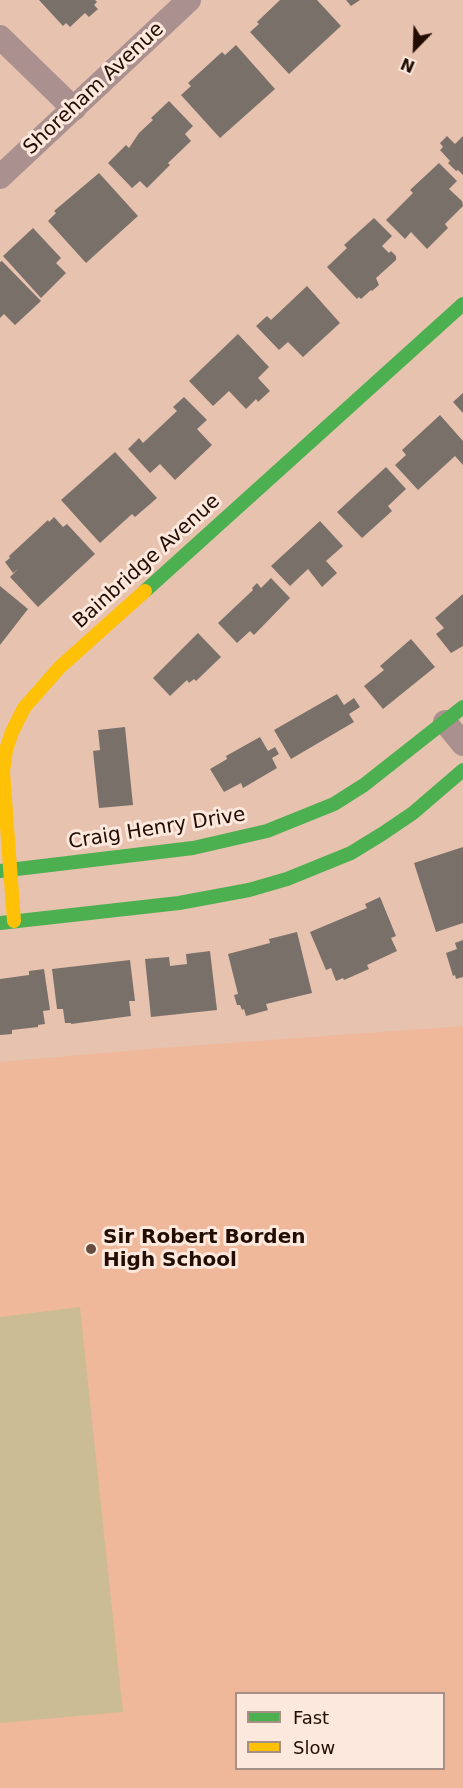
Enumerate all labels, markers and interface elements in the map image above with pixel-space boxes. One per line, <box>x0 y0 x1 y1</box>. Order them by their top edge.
street label: Shoreham Avenue <box>19 18 169 160</box>
north arrow <box>385 18 445 78</box>
text: N <box>398 54 418 76</box>
street label: Bainbridge Avenue <box>69 490 225 634</box>
street label: Craig Henry Drive <box>67 803 247 855</box>
place label: Sir Robert Borden High School <box>103 1226 305 1273</box>
marker: Sir Robert Borden High School <box>84 1242 98 1256</box>
legend <box>235 1692 445 1770</box>
text: Fast <box>293 1707 329 1728</box>
text: Slow <box>293 1737 335 1758</box>

